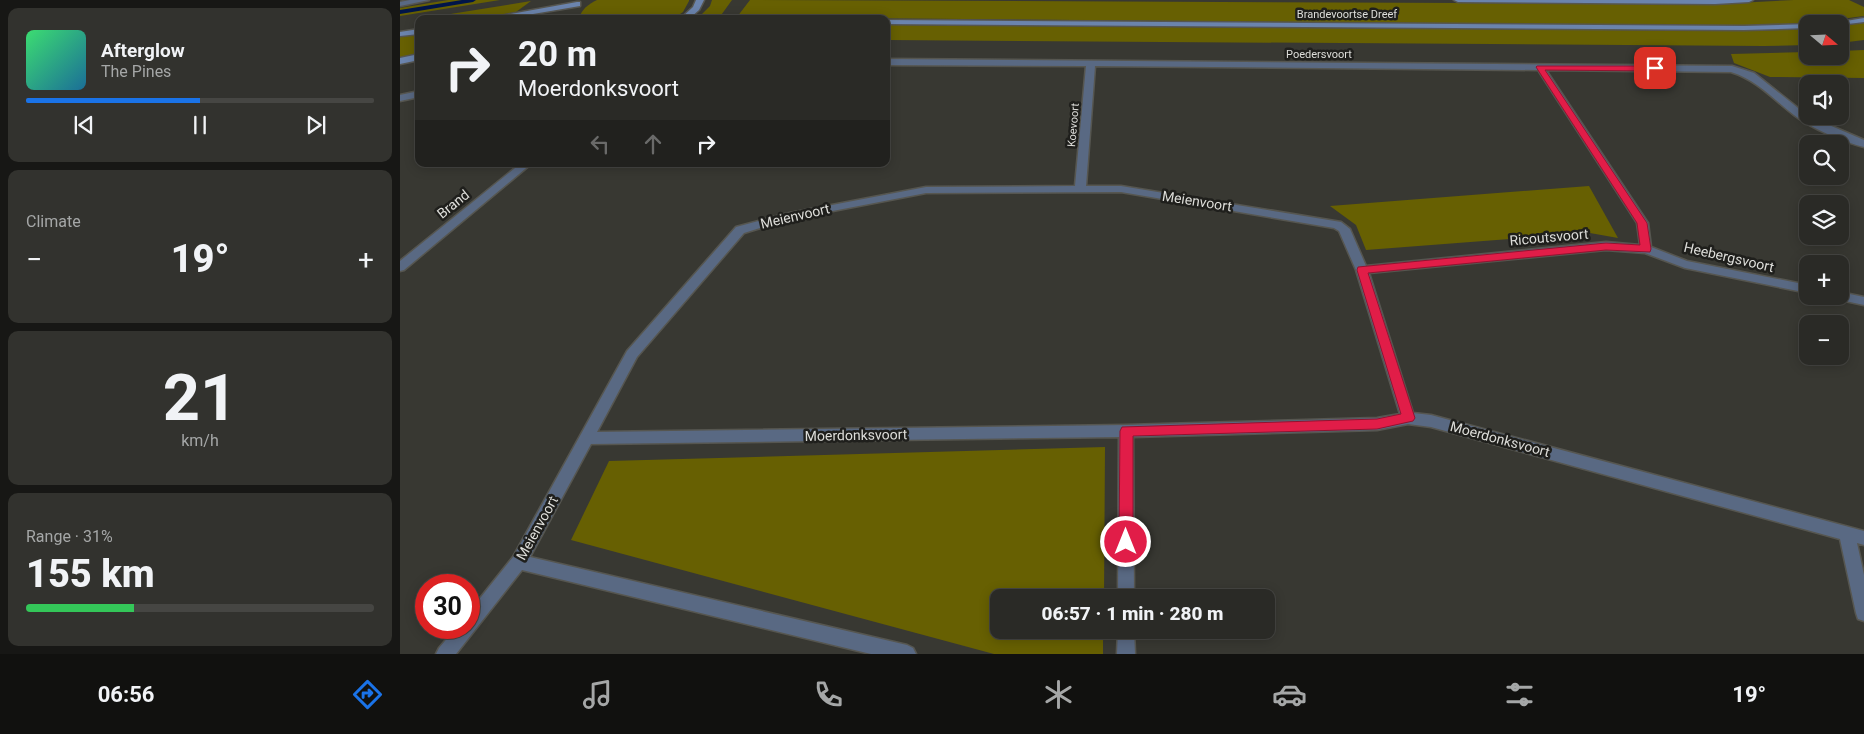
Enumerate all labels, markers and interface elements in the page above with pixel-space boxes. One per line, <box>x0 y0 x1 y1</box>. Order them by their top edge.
street label: Brandevoortse Dreef <box>1297 8 1397 21</box>
north arrow <box>1799 15 1849 65</box>
map controls <box>1799 15 1849 365</box>
text: 20 m <box>518 34 597 75</box>
icon: right <box>435 35 500 100</box>
text: Afterglow <box>101 39 185 62</box>
pin <box>1634 47 1676 89</box>
street label: Poedersvoort <box>1286 48 1352 61</box>
icon: arrive <box>1641 54 1669 82</box>
text: The Pines <box>101 62 171 81</box>
button: sound <box>1799 75 1849 125</box>
text: Moerdonksvoort <box>518 76 679 101</box>
street label: Koevoort <box>1065 102 1082 148</box>
icon: previous <box>70 111 98 139</box>
icon: pause <box>186 111 214 139</box>
icon: next <box>302 111 330 139</box>
icon: left <box>586 130 614 158</box>
icon: ahead <box>639 130 667 158</box>
icon: right <box>692 130 720 158</box>
button: search <box>1799 135 1849 185</box>
street label: Brand <box>434 186 472 222</box>
street label: Meienvoort <box>1161 188 1233 214</box>
button: layers <box>1799 195 1849 245</box>
street label: Meienvoort <box>759 200 832 232</box>
text: Climate <box>26 212 81 231</box>
street label: Ricoutsvoort <box>1509 226 1590 248</box>
text: 19° <box>171 237 229 281</box>
street label: Heebergsvoort <box>1682 239 1776 275</box>
text: − <box>26 243 42 276</box>
text: + <box>358 243 374 276</box>
button: + <box>1799 255 1849 305</box>
button: − <box>1799 315 1849 365</box>
text: 21 <box>163 360 237 436</box>
street label: Moerdonksvoort <box>1448 418 1552 460</box>
street label: Moerdonksvoort <box>805 426 908 444</box>
text: km/h <box>181 431 219 450</box>
street label: Meienvoort <box>513 493 561 563</box>
position arrow <box>1099 515 1151 567</box>
text: Range · 31% <box>26 527 113 546</box>
text: 155 km <box>26 552 155 596</box>
speed limit sign: 30 <box>415 574 480 639</box>
text: 06:57 · 1 min · 280 m <box>1041 602 1224 625</box>
icon: directions <box>350 677 385 712</box>
icon: music <box>580 677 615 712</box>
icon: phone <box>811 677 846 712</box>
icon: climate <box>1041 677 1076 712</box>
icon: car <box>1272 677 1307 712</box>
icon: filters <box>1502 677 1537 712</box>
text: 06:56 <box>98 682 154 707</box>
text: 19° <box>1732 682 1766 707</box>

